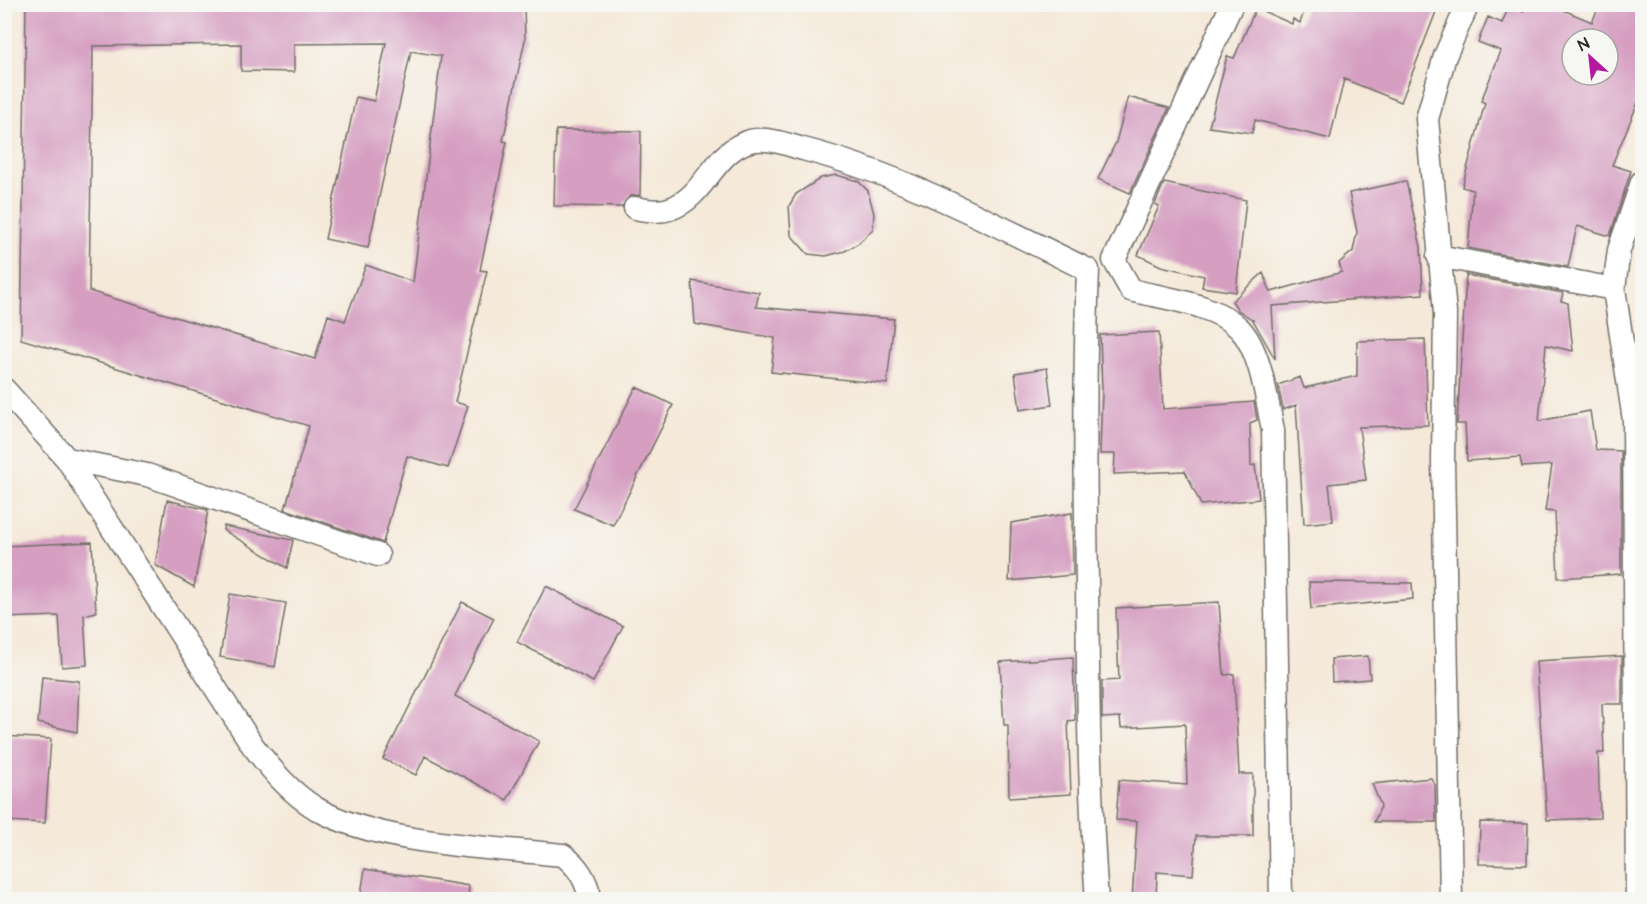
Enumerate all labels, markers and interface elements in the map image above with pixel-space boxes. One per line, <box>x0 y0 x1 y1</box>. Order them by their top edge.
north arrow <box>1560 27 1620 87</box>
text: N <box>1574 32 1593 57</box>

